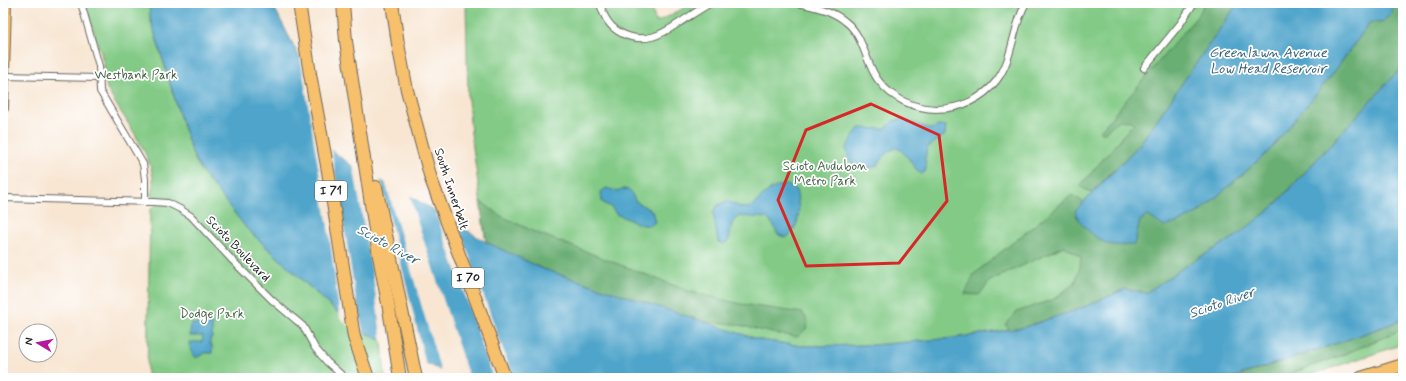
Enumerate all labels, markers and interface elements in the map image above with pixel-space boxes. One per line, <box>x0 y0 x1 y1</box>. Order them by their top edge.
water label: Greenlawn Avenue Low Head Reservoir <box>1209 44 1328 78</box>
park label: Westbank Park <box>95 67 178 84</box>
street label: South Innerbelt <box>430 146 472 232</box>
park label: Scioto Audubon Metro Park <box>783 158 867 190</box>
road number: I 71 <box>315 181 347 201</box>
street label: Scioto Boulevard <box>202 212 274 286</box>
water label: Scioto River <box>354 221 424 271</box>
road number: I 70 <box>452 268 484 288</box>
water label: Scioto River <box>1187 283 1259 323</box>
park label: Dodge Park <box>180 306 245 324</box>
north arrow <box>18 323 58 363</box>
text: N <box>22 337 37 346</box>

